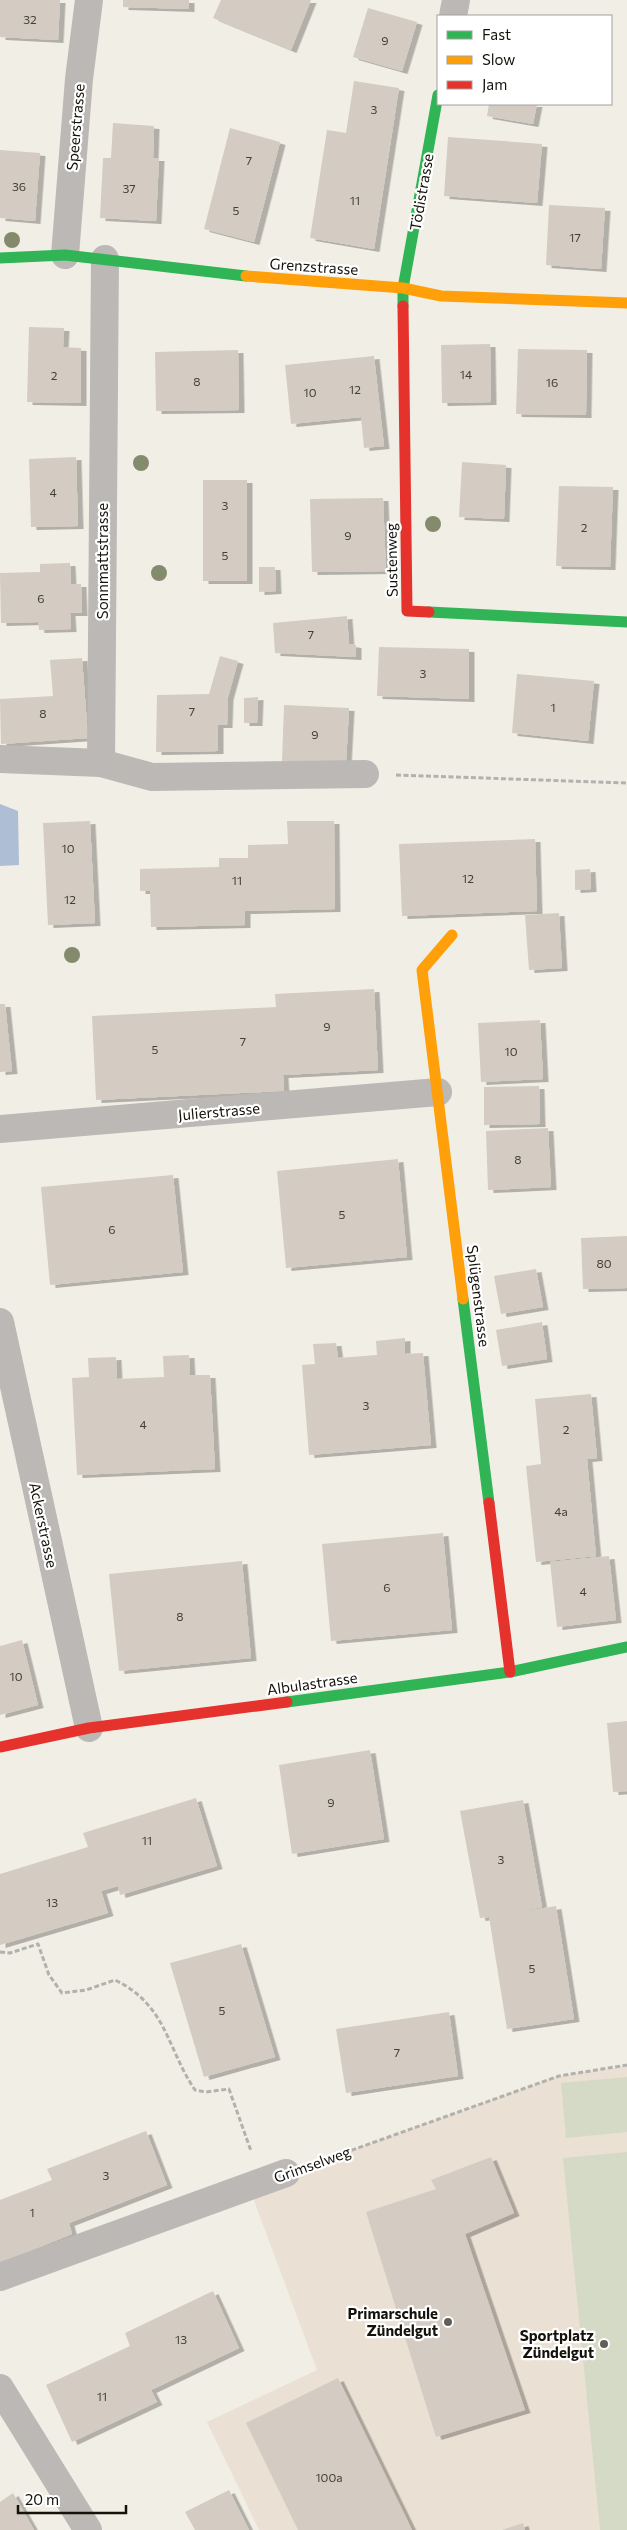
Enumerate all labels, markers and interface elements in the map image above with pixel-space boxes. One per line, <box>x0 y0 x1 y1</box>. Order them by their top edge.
house number: 32 <box>23 12 37 26</box>
legend <box>437 15 612 105</box>
text: Fast <box>482 25 511 43</box>
house number: 9 <box>381 33 389 47</box>
text: Slow <box>482 50 515 68</box>
text: Jam <box>482 75 507 93</box>
street label: Speerstrasse <box>62 83 88 171</box>
house number: 3 <box>371 102 378 116</box>
street label: Tödistrasse <box>405 152 437 232</box>
house number: 7 <box>246 153 252 167</box>
house number: 36 <box>12 179 26 193</box>
house number: 37 <box>122 181 136 195</box>
house number: 11 <box>350 193 360 207</box>
house number: 5 <box>233 203 240 217</box>
house number: 17 <box>569 230 581 244</box>
street label: Grenzstrasse <box>269 254 359 278</box>
house number: 14 <box>460 367 472 381</box>
house number: 2 <box>51 368 58 382</box>
house number: 8 <box>193 374 201 388</box>
house number: 16 <box>546 375 558 389</box>
house number: 12 <box>349 382 361 396</box>
house number: 10 <box>304 385 317 399</box>
house number: 4 <box>49 485 57 499</box>
house number: 3 <box>222 498 229 512</box>
street label: Sonnmattstrasse <box>93 503 111 619</box>
house number: 2 <box>581 520 588 534</box>
street label: Sustenweg <box>381 523 401 597</box>
house number: 9 <box>344 528 352 542</box>
house number: 5 <box>222 548 229 562</box>
house number: 6 <box>37 591 45 605</box>
house number: 7 <box>308 627 314 641</box>
house number: 3 <box>420 666 427 680</box>
house number: 1 <box>550 700 556 714</box>
house number: 7 <box>189 704 195 718</box>
house number: 8 <box>39 706 47 720</box>
house number: 9 <box>311 727 319 741</box>
house number: 10 <box>62 841 75 855</box>
house number: 12 <box>462 871 474 885</box>
house number: 11 <box>232 873 242 887</box>
house number: 12 <box>64 892 76 906</box>
house number: 9 <box>323 1019 331 1033</box>
house number: 7 <box>240 1034 246 1048</box>
house number: 5 <box>152 1042 159 1056</box>
house number: 10 <box>505 1044 518 1058</box>
street label: Julierstrasse <box>177 1098 261 1124</box>
house number: 8 <box>514 1152 522 1166</box>
house number: 5 <box>339 1207 346 1221</box>
house number: 6 <box>108 1222 116 1236</box>
street label: Splügenstrasse <box>464 1244 494 1348</box>
house number: 80 <box>596 1256 612 1270</box>
house number: 3 <box>363 1398 370 1412</box>
house number: 4 <box>139 1417 147 1431</box>
house number: 2 <box>563 1422 570 1436</box>
street label: Ackerstrasse <box>26 1481 62 1570</box>
house number: 4a <box>554 1504 568 1518</box>
house number: 6 <box>383 1580 391 1594</box>
house number: 4 <box>579 1584 587 1598</box>
house number: 8 <box>176 1609 184 1623</box>
street label: Albulastrasse <box>266 1668 359 1698</box>
house number: 10 <box>10 1669 23 1683</box>
house number: 9 <box>327 1795 335 1809</box>
house number: 11 <box>142 1833 152 1847</box>
house number: 3 <box>498 1852 505 1866</box>
house number: 13 <box>46 1895 58 1909</box>
house number: 5 <box>529 1961 536 1975</box>
house number: 5 <box>219 2003 226 2017</box>
house number: 7 <box>394 2045 400 2059</box>
street label: Grimselweg <box>271 2142 353 2186</box>
house number: 3 <box>103 2168 110 2182</box>
house number: 1 <box>29 2205 35 2219</box>
place label: Primarschule Zündelgut <box>347 2304 438 2339</box>
marker: Primarschule Zündelgut <box>442 2316 454 2328</box>
place label: Sportplatz Zündelgut <box>520 2326 594 2361</box>
house number: 13 <box>175 2332 187 2346</box>
marker: Sportplatz Zündelgut <box>598 2338 610 2350</box>
house number: 11 <box>97 2389 107 2403</box>
house number: 100a <box>315 2470 343 2484</box>
scale bar <box>18 2482 125 2514</box>
text: 20 m <box>25 2490 59 2508</box>

